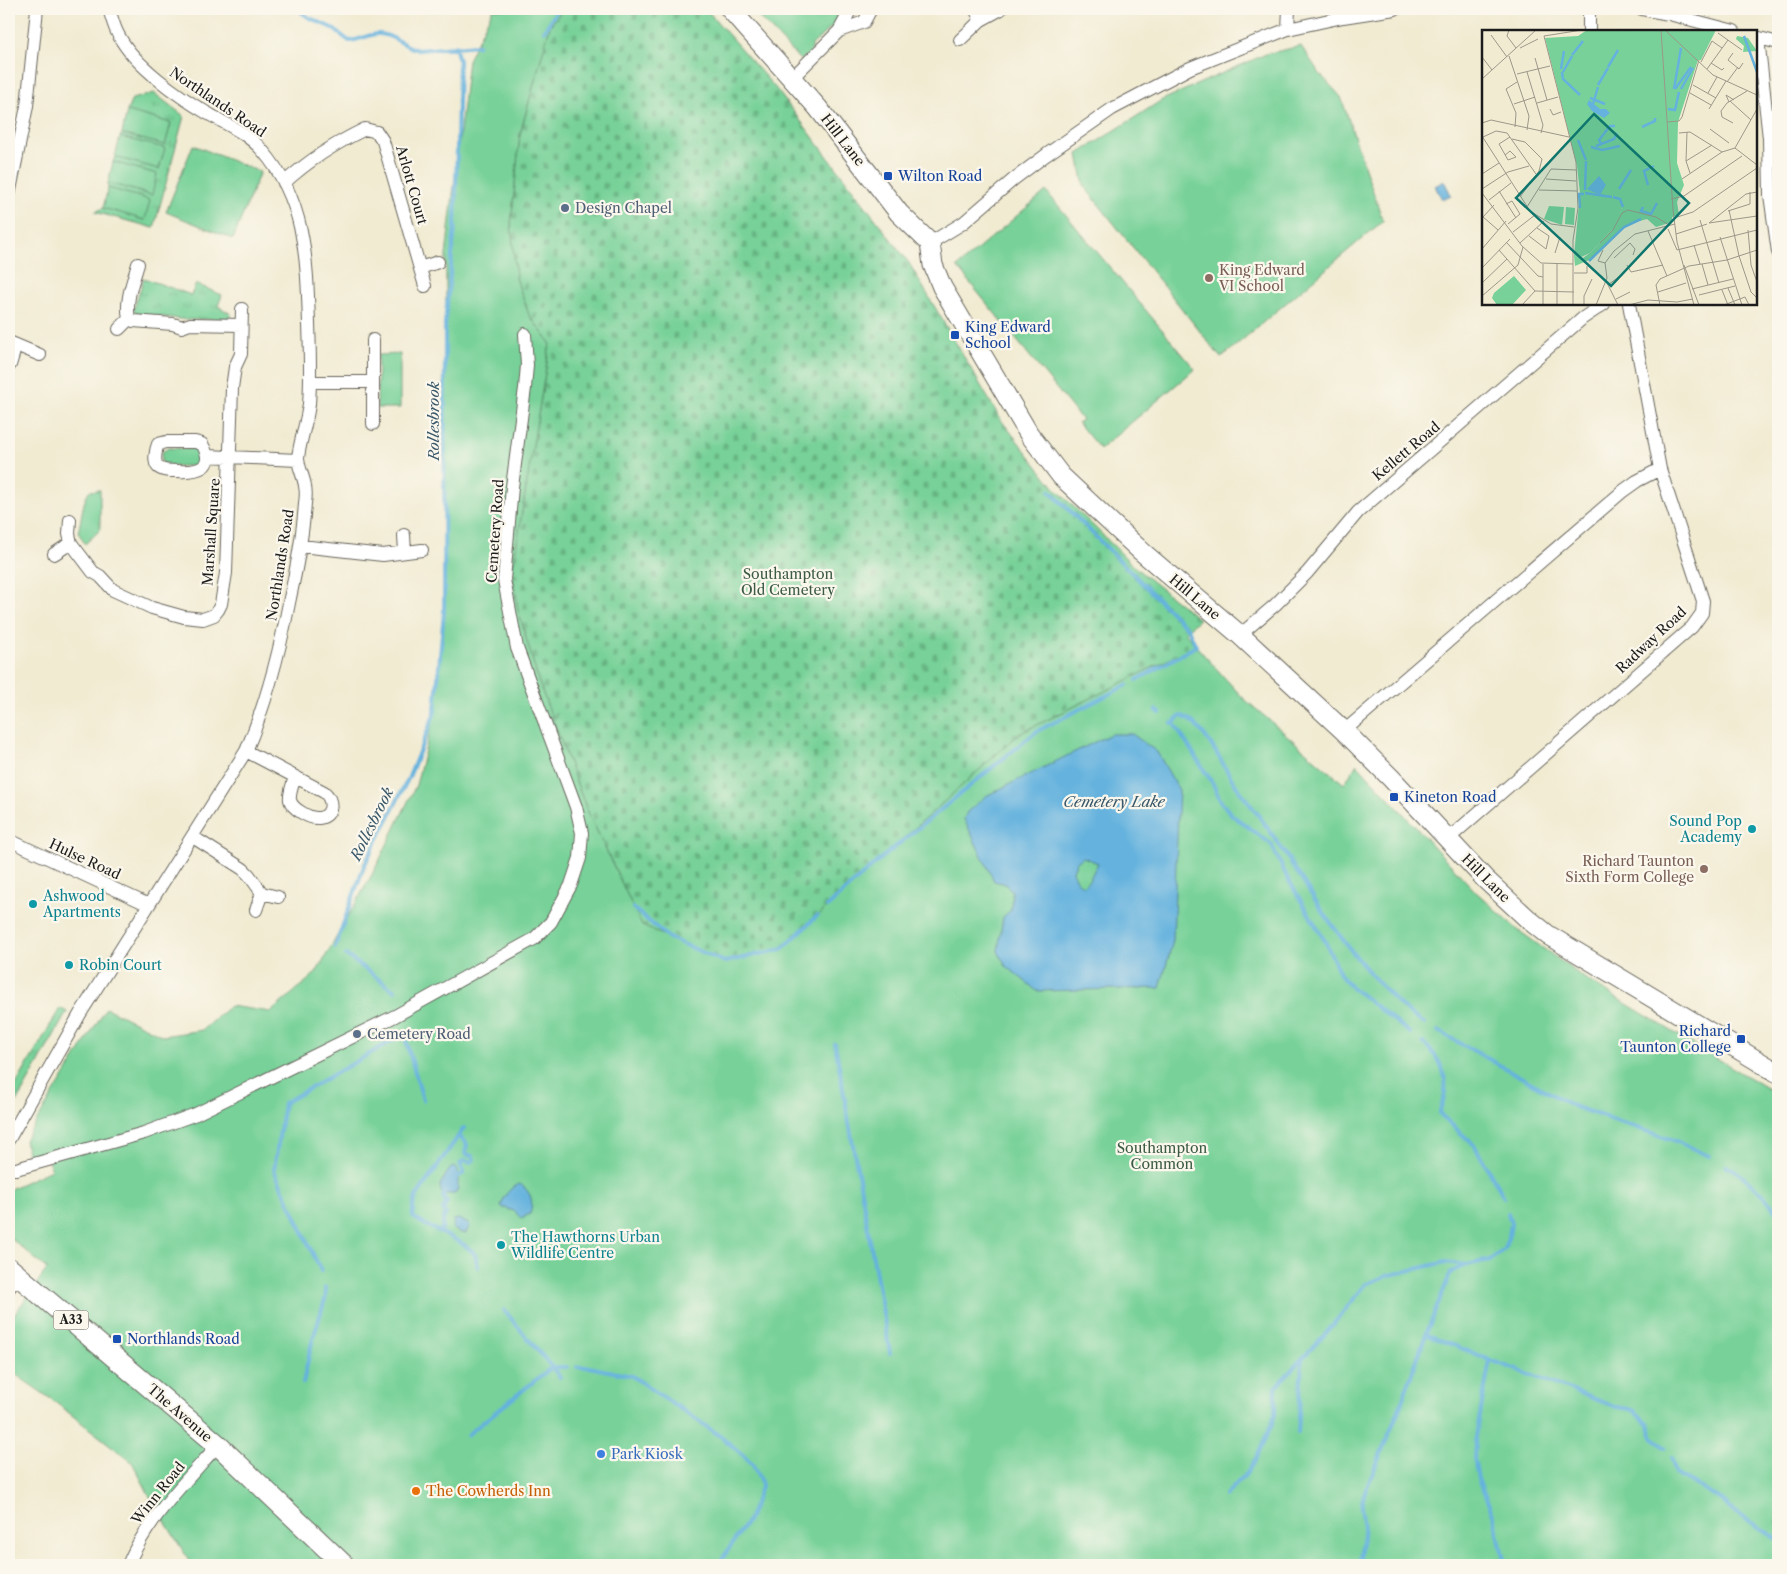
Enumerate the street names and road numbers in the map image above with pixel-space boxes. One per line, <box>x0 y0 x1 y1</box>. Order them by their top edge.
street label: Northlands Road <box>166 63 270 141</box>
street label: Hill Lane <box>817 110 869 170</box>
street label: Arlott Court <box>392 142 432 227</box>
street label: Kellett Road <box>1369 417 1444 484</box>
street label: Marshall Square <box>198 477 224 587</box>
street label: Cemetery Road <box>482 478 508 583</box>
street label: Northlands Road <box>262 507 298 622</box>
street label: Hill Lane <box>1166 570 1224 624</box>
street label: Radway Road <box>1612 602 1690 677</box>
street label: Hulse Road <box>46 835 124 884</box>
street label: Hill Lane <box>1458 850 1514 906</box>
road number: A33 <box>54 1310 88 1330</box>
street label: The Avenue <box>144 1380 216 1446</box>
street label: Winn Road <box>127 1458 189 1529</box>

